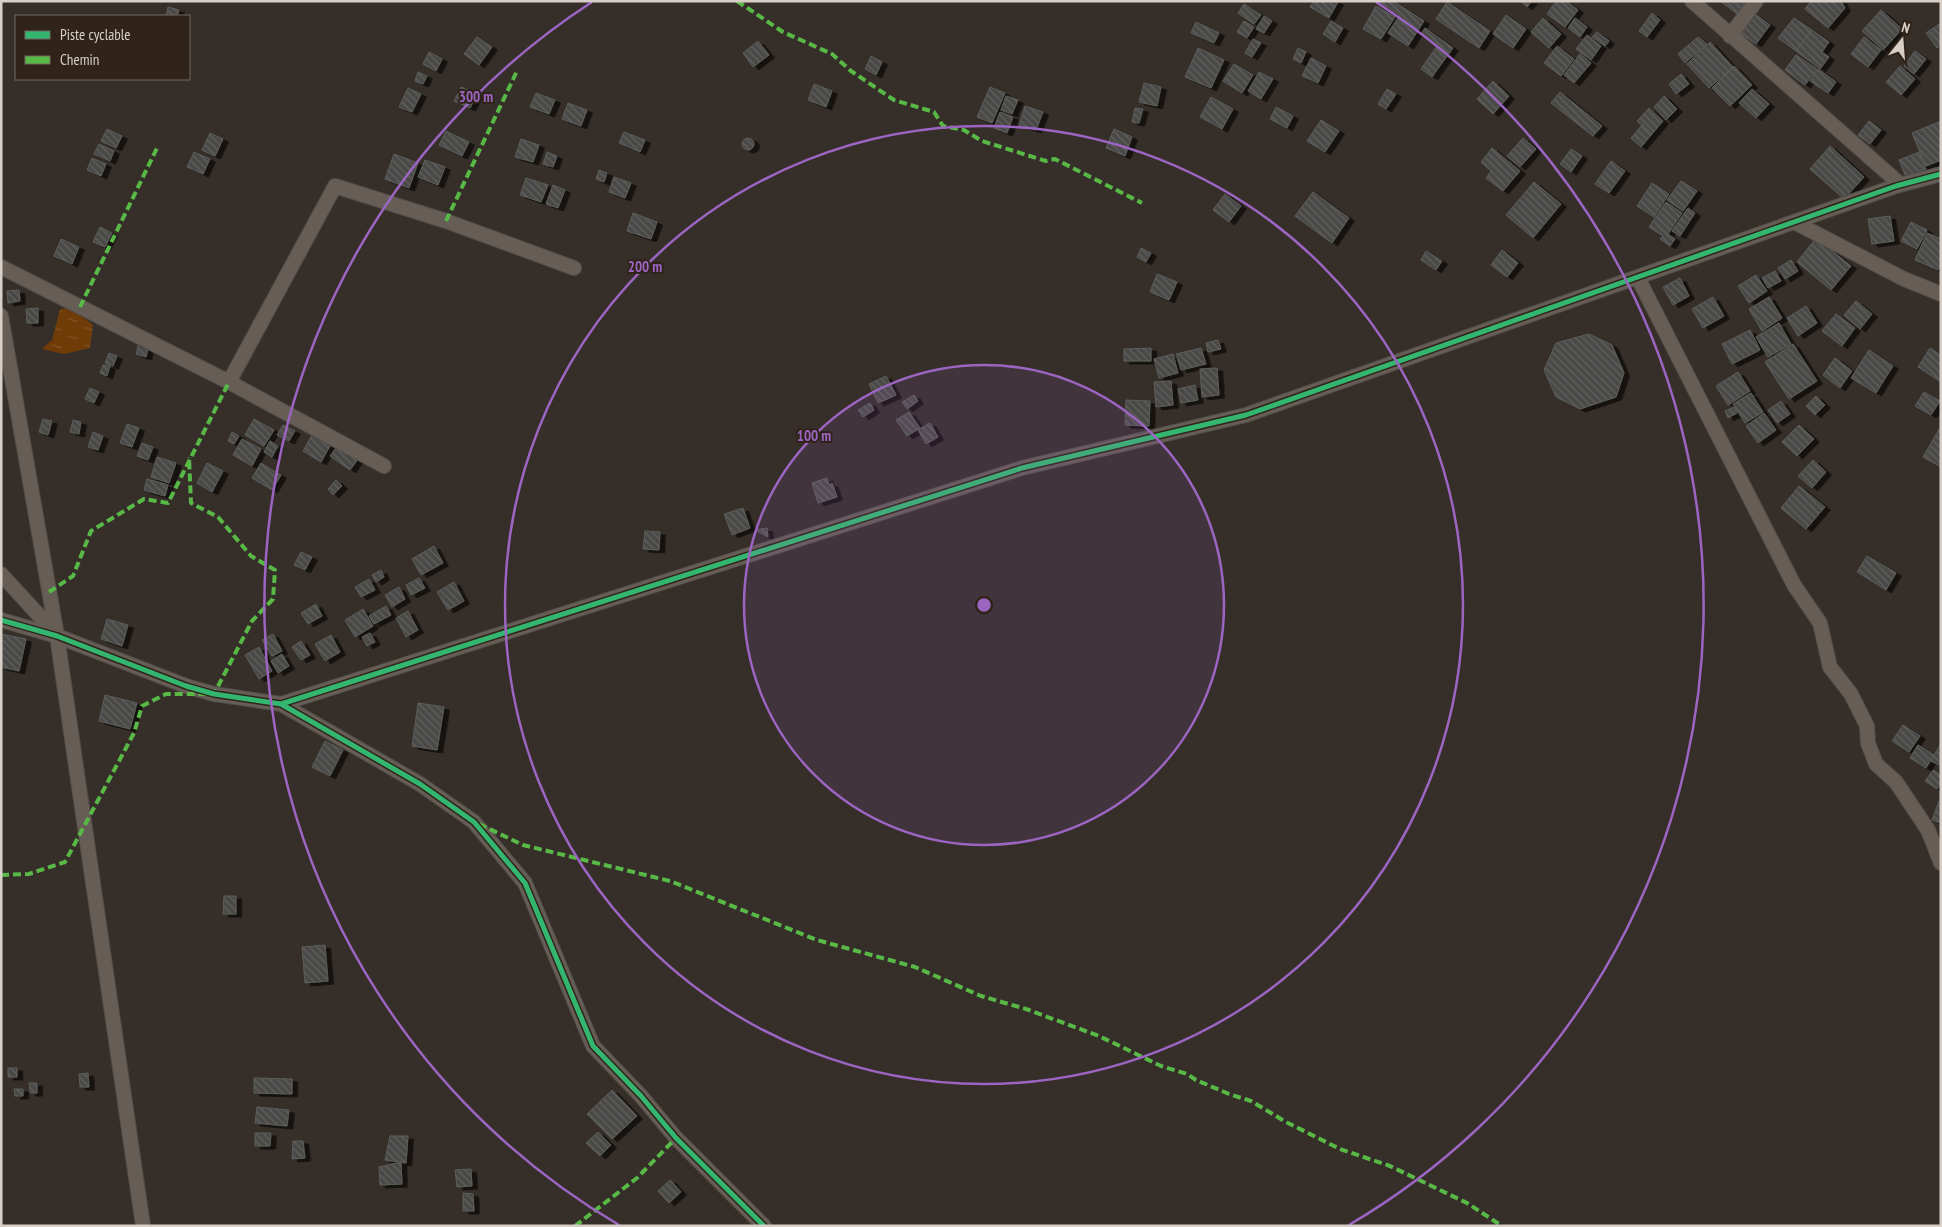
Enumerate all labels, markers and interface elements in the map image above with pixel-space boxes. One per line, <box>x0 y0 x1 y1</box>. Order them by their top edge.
legend <box>15 15 190 80</box>
north arrow <box>1877 15 1927 65</box>
text: N <box>1900 18 1912 37</box>
text: Piste cyclable <box>60 25 130 44</box>
text: Chemin <box>60 50 99 69</box>
text: 300 m <box>459 87 493 106</box>
text: 200 m <box>628 257 662 276</box>
text: 100 m <box>797 426 831 445</box>
centre of rings <box>975 596 993 614</box>

